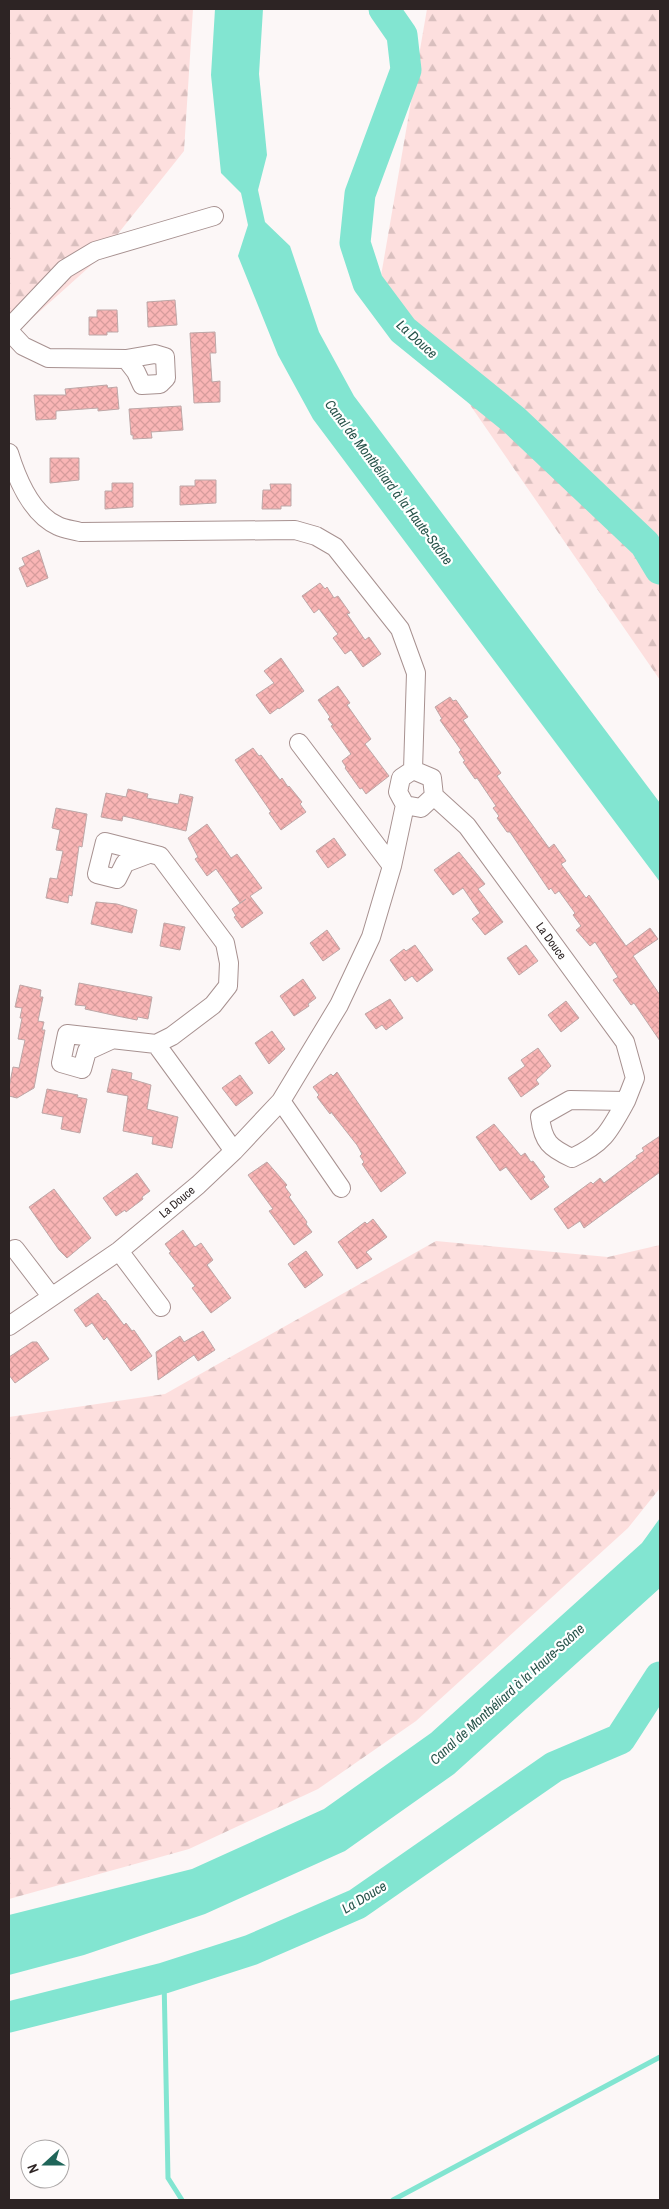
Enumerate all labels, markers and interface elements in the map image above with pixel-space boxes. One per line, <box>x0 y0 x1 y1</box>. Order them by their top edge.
water label: La Douce <box>393 316 441 362</box>
water label: Canal de Montbéliard à la Haute-Saône <box>321 396 457 568</box>
street label: La Douce <box>532 919 570 963</box>
street label: La Douce <box>156 1182 198 1222</box>
water label: Canal de Montbéliard à la Haute-Saône <box>426 1620 588 1768</box>
water label: La Douce <box>338 1877 390 1917</box>
north arrow <box>20 2139 70 2189</box>
text: N <box>23 2162 43 2176</box>

